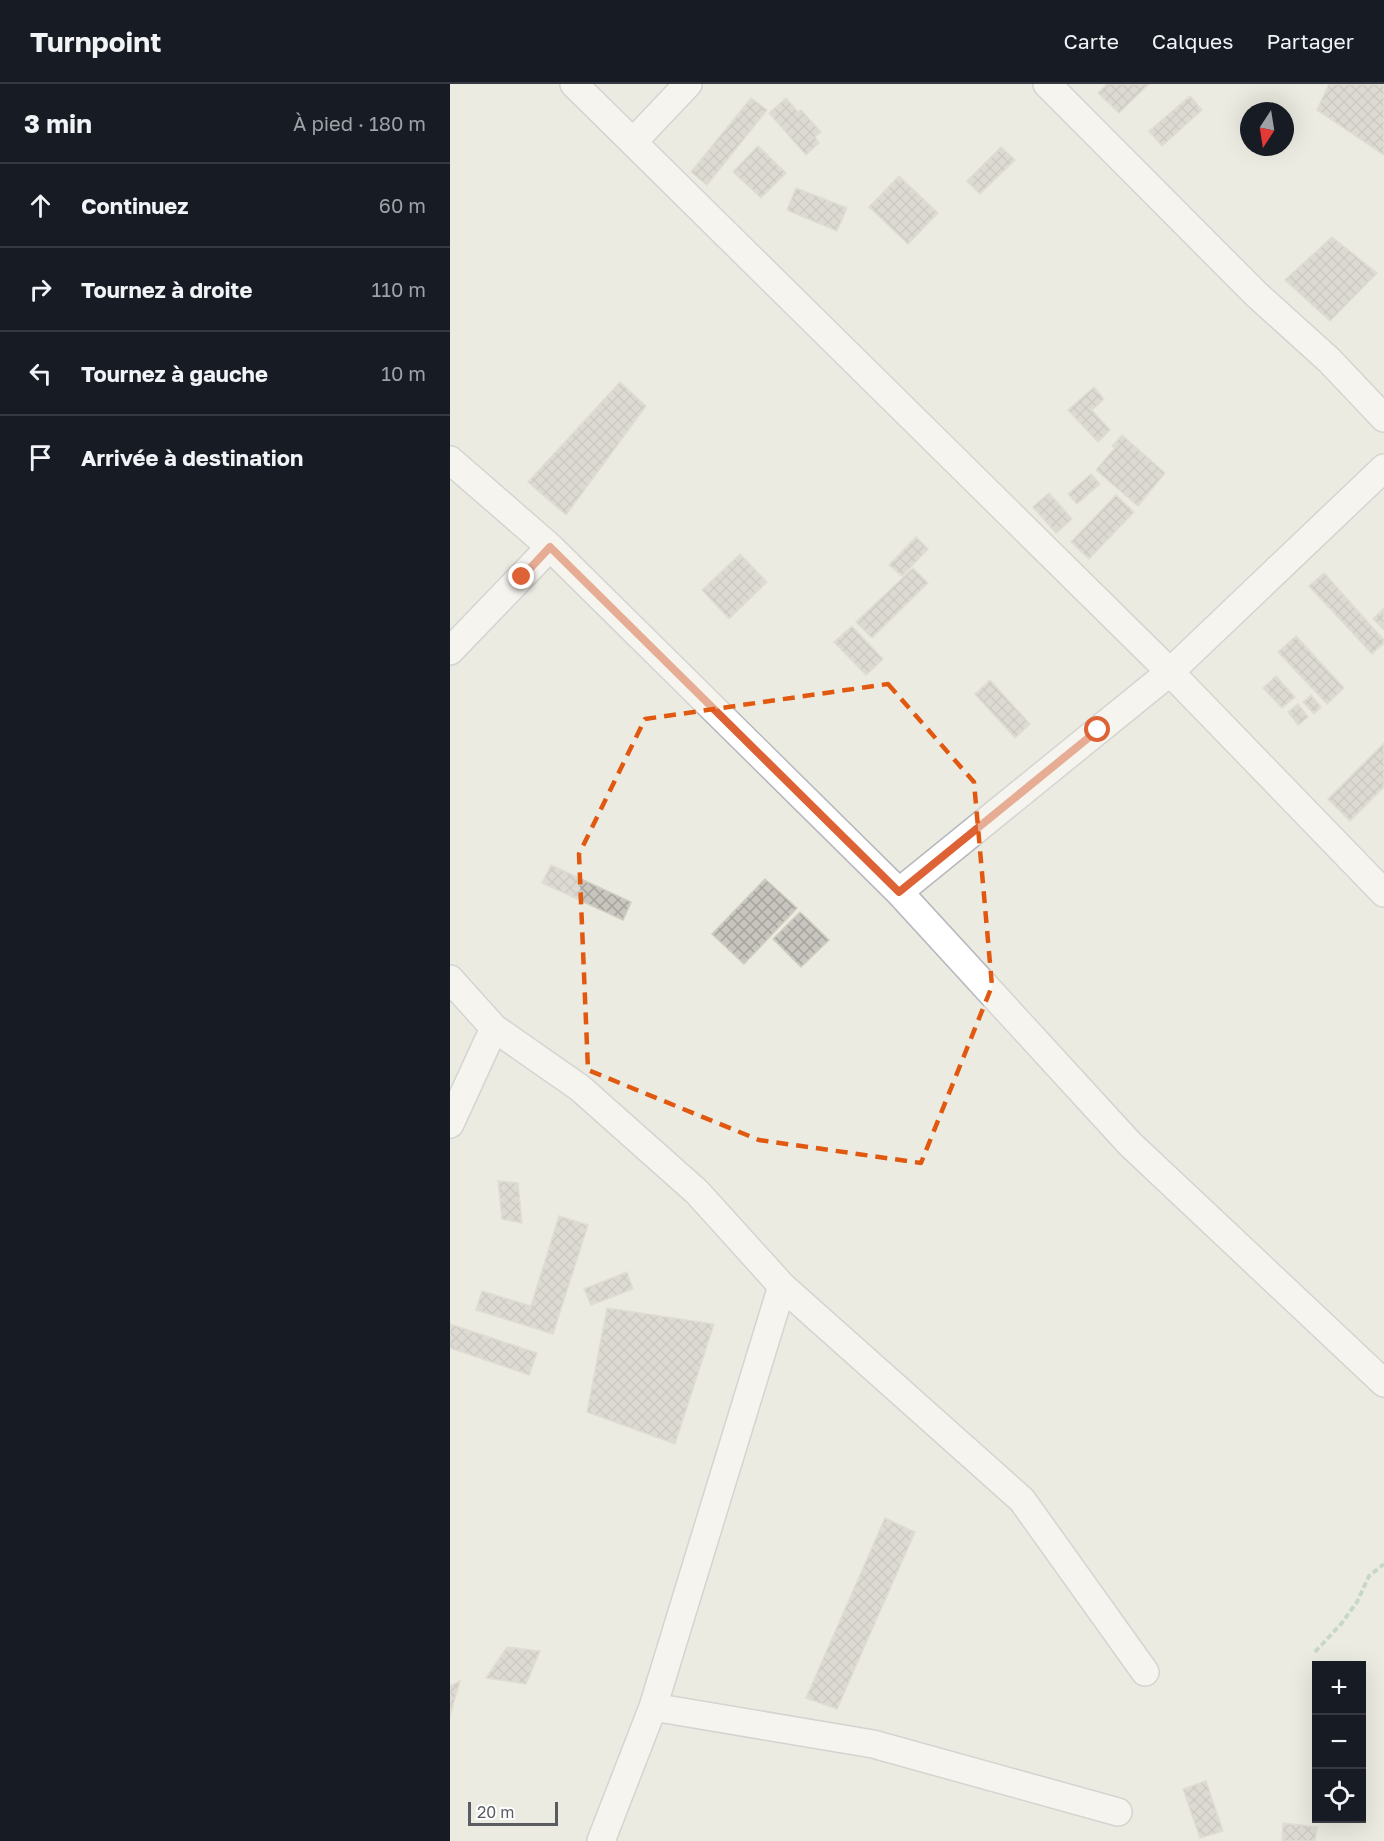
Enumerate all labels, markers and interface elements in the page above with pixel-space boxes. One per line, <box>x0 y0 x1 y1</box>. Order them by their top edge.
text: Turnpoint <box>30 25 161 58</box>
text: Carte <box>1063 28 1119 54</box>
text: Calques <box>1152 28 1233 54</box>
text: Partager <box>1266 28 1354 54</box>
north arrow <box>1240 102 1294 156</box>
text: 3 min <box>24 108 92 139</box>
text: À pied · 180 m <box>293 111 426 135</box>
icon: ahead <box>24 189 57 222</box>
text: Continuez <box>81 192 188 219</box>
text: 60 m <box>379 193 426 217</box>
icon: right <box>24 273 57 306</box>
text: Tournez à droite <box>81 276 252 303</box>
text: 110 m <box>372 277 426 301</box>
icon: left <box>24 357 57 390</box>
text: Tournez à gauche <box>81 360 268 387</box>
text: 10 m <box>381 361 426 385</box>
icon: arrive <box>24 441 57 474</box>
text: Arrivée à destination <box>81 444 303 471</box>
route end <box>508 563 534 589</box>
route start <box>1084 716 1110 742</box>
map controls <box>1312 1661 1366 1823</box>
button: + <box>1312 1661 1366 1715</box>
button: − <box>1312 1715 1366 1769</box>
button: locate <box>1312 1769 1366 1823</box>
scale bar <box>468 1799 558 1826</box>
text: 20 m <box>477 1802 514 1822</box>

